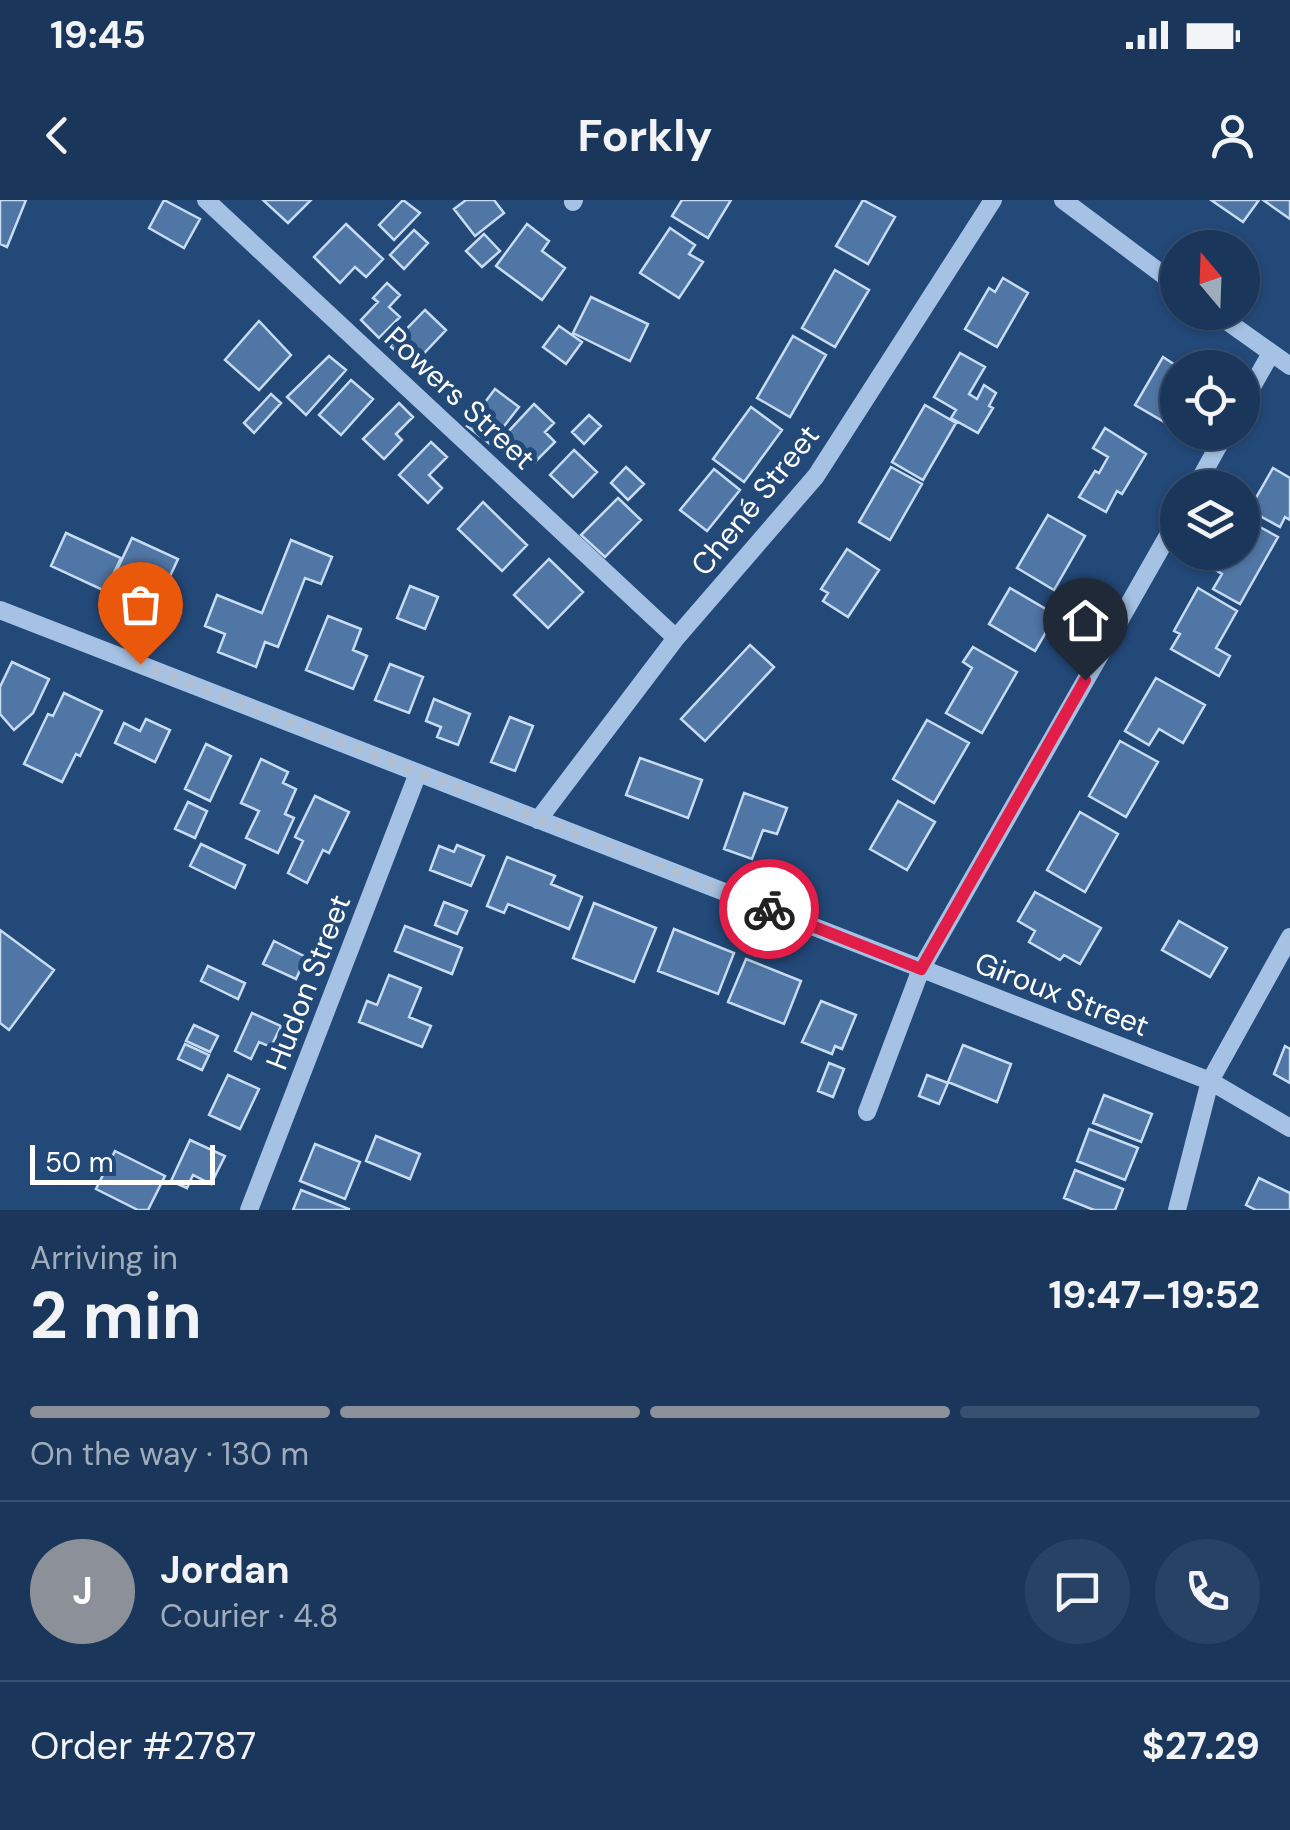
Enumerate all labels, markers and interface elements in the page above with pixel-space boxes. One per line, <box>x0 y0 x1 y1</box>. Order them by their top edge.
text: 19:45 <box>50 10 146 60</box>
text: Forkly <box>578 106 712 165</box>
icon: back <box>30 108 85 163</box>
icon: person <box>1205 108 1260 163</box>
north arrow <box>1160 230 1260 330</box>
map controls <box>1160 230 1260 570</box>
street label: Powers Street <box>376 318 544 478</box>
button: locate <box>1160 350 1260 450</box>
street label: Chené Street <box>682 417 828 583</box>
button: layers <box>1160 470 1260 570</box>
pin <box>98 562 183 665</box>
icon: bag <box>113 577 168 632</box>
pin <box>1043 578 1128 681</box>
icon: home <box>1058 593 1113 648</box>
courier <box>719 859 819 959</box>
icon: bike <box>742 882 797 937</box>
street label: Hudon Street <box>257 889 359 1075</box>
street label: Giroux Street <box>969 943 1155 1045</box>
scale bar <box>30 1140 215 1184</box>
text: 50 m <box>45 1144 114 1181</box>
text: Arriving in <box>30 1237 178 1279</box>
text: 19:47–19:52 <box>1048 1270 1260 1320</box>
text: 2 min <box>30 1274 202 1358</box>
text: On the way · 130 m <box>30 1433 309 1475</box>
button: chat <box>1025 1539 1130 1644</box>
button: phone <box>1155 1539 1260 1644</box>
text: Jordan <box>160 1545 290 1595</box>
text: J <box>72 1566 93 1616</box>
text: Courier · 4.8 <box>160 1595 338 1637</box>
text: Order #2787 <box>30 1721 256 1771</box>
text: $27.29 <box>1142 1721 1260 1771</box>

